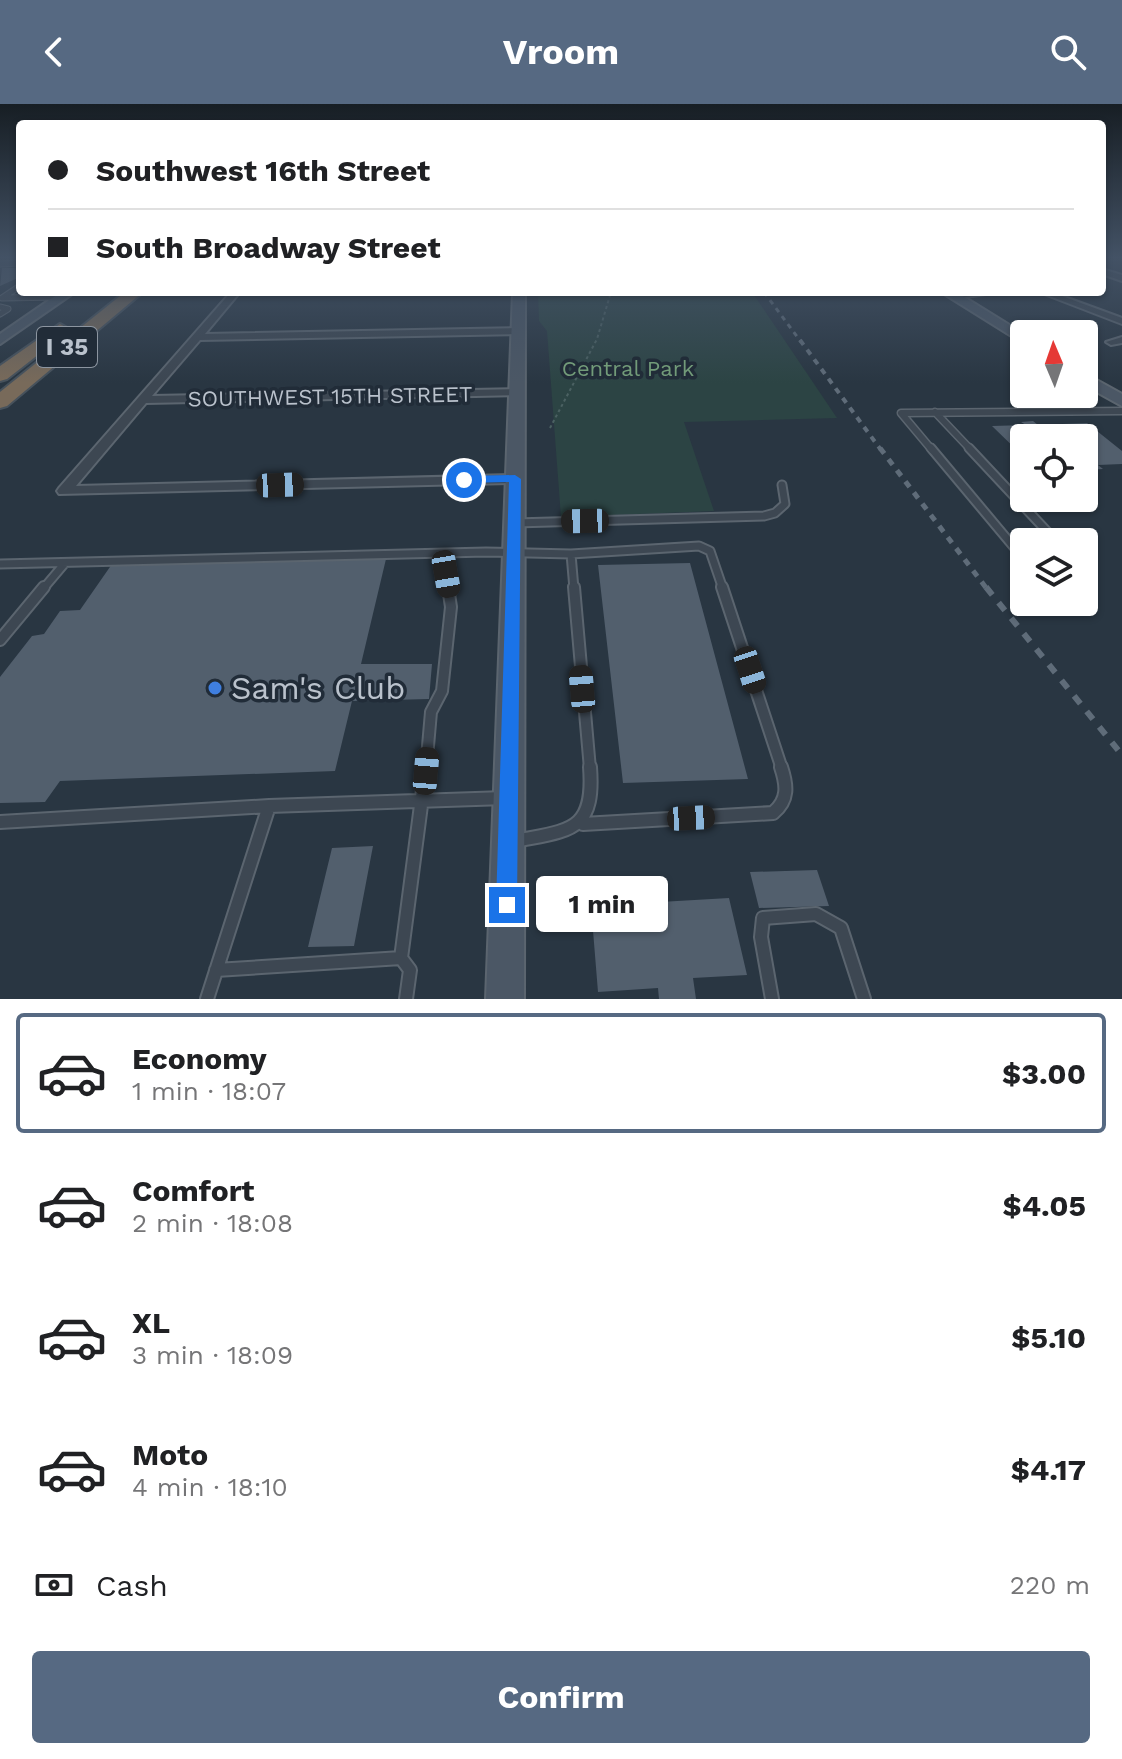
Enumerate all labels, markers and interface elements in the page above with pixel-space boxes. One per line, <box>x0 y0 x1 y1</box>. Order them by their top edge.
icon: back <box>32 30 76 74</box>
icon: search <box>1046 30 1090 74</box>
text: Vroom <box>503 31 619 73</box>
text: Southwest 16th Street <box>96 153 430 188</box>
text: South Broadway Street <box>96 230 441 265</box>
north arrow <box>1010 320 1098 408</box>
map controls <box>1010 320 1098 616</box>
road number: I 35 <box>37 327 97 367</box>
park label: Central Park <box>562 356 694 381</box>
street label: SOUTHWEST 15TH STREET <box>187 382 473 411</box>
button: locate <box>1010 424 1098 512</box>
route start <box>446 462 482 498</box>
car <box>256 472 304 498</box>
car <box>561 509 609 533</box>
button: layers <box>1010 528 1098 616</box>
car <box>430 548 462 600</box>
car <box>731 643 769 697</box>
car <box>568 664 596 714</box>
place label: Sam's Club <box>231 669 405 707</box>
marker: Sam's Club <box>206 679 224 697</box>
car <box>412 746 440 796</box>
car <box>666 805 716 831</box>
callout: 1 min <box>535 877 667 933</box>
route end <box>489 887 525 923</box>
text: 1 min <box>569 889 635 919</box>
icon: car <box>36 1037 108 1109</box>
text: Economy <box>132 1041 267 1076</box>
text: $3.00 <box>1002 1056 1086 1091</box>
text: 1 min · 18:07 <box>132 1076 286 1106</box>
icon: car <box>36 1169 108 1241</box>
text: Comfort <box>132 1173 254 1208</box>
text: $4.05 <box>1002 1188 1086 1223</box>
text: 2 min · 18:08 <box>132 1208 293 1238</box>
icon: car <box>36 1301 108 1373</box>
text: XL <box>132 1305 170 1340</box>
text: $5.10 <box>1011 1320 1086 1355</box>
text: 3 min · 18:09 <box>132 1340 293 1370</box>
icon: car <box>36 1433 108 1505</box>
text: Moto <box>132 1437 208 1472</box>
text: $4.17 <box>1011 1452 1086 1487</box>
text: 4 min · 18:10 <box>132 1472 288 1502</box>
icon: cash <box>32 1563 76 1607</box>
text: Cash <box>96 1568 168 1603</box>
text: 220 m <box>1010 1570 1090 1600</box>
button: Confirm <box>32 1651 1090 1743</box>

